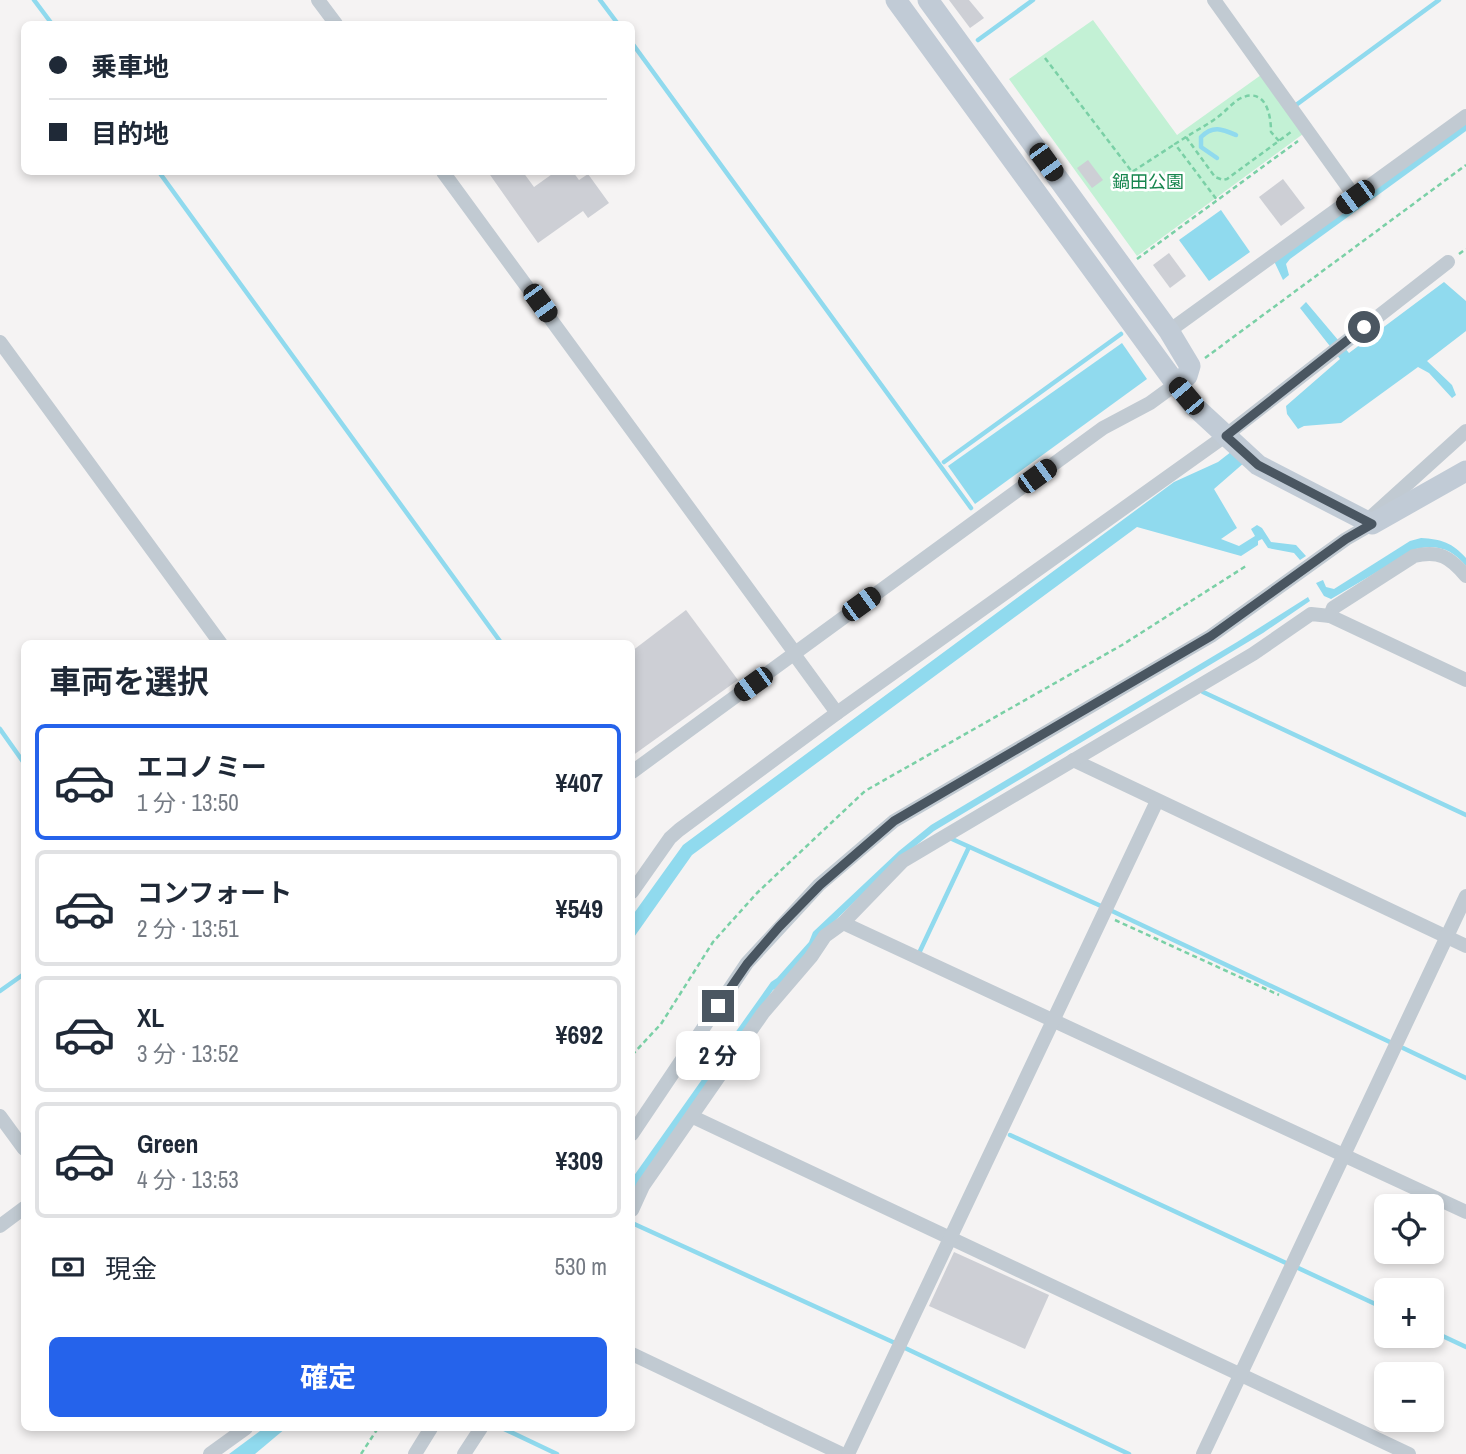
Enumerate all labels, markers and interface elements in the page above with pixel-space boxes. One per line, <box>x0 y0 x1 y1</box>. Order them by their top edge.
text: 乗車地 <box>91 49 169 84</box>
text: 目的地 <box>91 116 169 151</box>
car <box>1026 139 1067 185</box>
park label: 鍋田公園 <box>1112 169 1184 194</box>
car <box>1332 176 1379 218</box>
car <box>520 280 561 326</box>
route start <box>1348 311 1380 343</box>
car <box>1165 373 1208 419</box>
car <box>1014 455 1061 497</box>
car <box>838 583 885 625</box>
text: 車両を選択 <box>49 660 209 703</box>
car <box>730 663 777 705</box>
text: エコノミー <box>137 749 267 784</box>
icon: car <box>53 751 116 814</box>
text: ¥407 <box>556 765 603 800</box>
text: 1 分 · 13:50 <box>137 787 239 818</box>
text: コンフォート <box>137 875 292 910</box>
icon: car <box>53 877 116 940</box>
text: ¥549 <box>556 891 603 926</box>
text: 2 分 · 13:51 <box>137 913 239 944</box>
route end <box>702 990 734 1022</box>
text: XL <box>137 1000 164 1035</box>
icon: car <box>53 1003 116 1066</box>
text: ¥692 <box>556 1017 603 1052</box>
callout: 2 分 <box>676 1030 760 1080</box>
text: 3 分 · 13:52 <box>137 1038 239 1069</box>
text: 2 分 <box>699 1040 737 1071</box>
text: Green <box>137 1126 199 1161</box>
icon: car <box>53 1129 116 1192</box>
text: ¥309 <box>556 1143 603 1178</box>
text: 4 分 · 13:53 <box>137 1164 239 1195</box>
map controls <box>1374 1194 1444 1432</box>
button: locate <box>1374 1194 1444 1264</box>
icon: cash <box>49 1248 87 1286</box>
text: 現金 <box>105 1251 157 1286</box>
text: 530 m <box>555 1251 607 1282</box>
button: + <box>1374 1278 1444 1348</box>
button: 確定 <box>49 1337 607 1417</box>
button: − <box>1374 1362 1444 1432</box>

